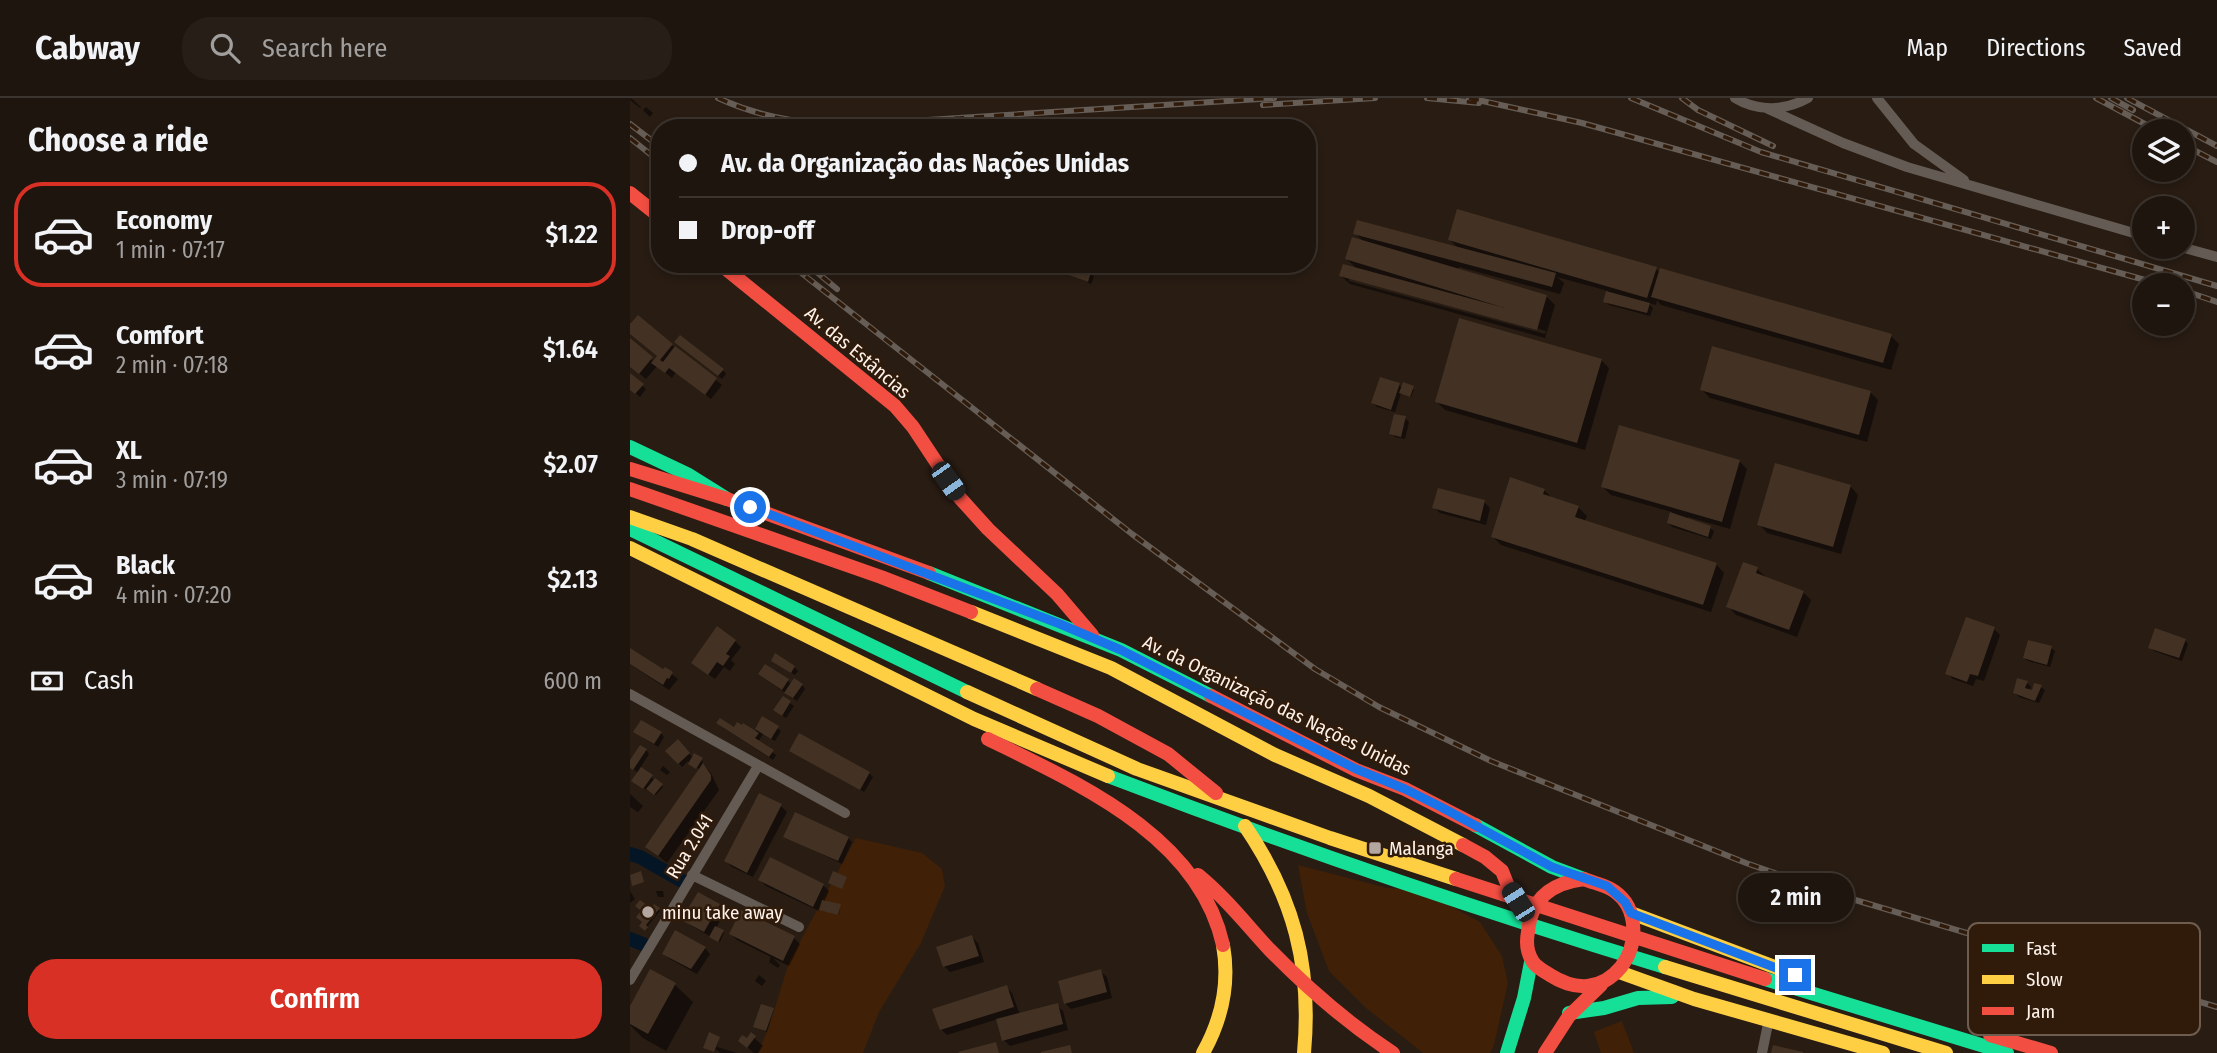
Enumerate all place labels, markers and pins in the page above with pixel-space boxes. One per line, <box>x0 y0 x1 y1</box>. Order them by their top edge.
place label: Malanga <box>1389 837 1454 860</box>
marker: Malanga <box>1367 840 1383 856</box>
place label: minu take away <box>662 901 783 924</box>
marker: minu take away <box>640 904 656 920</box>

